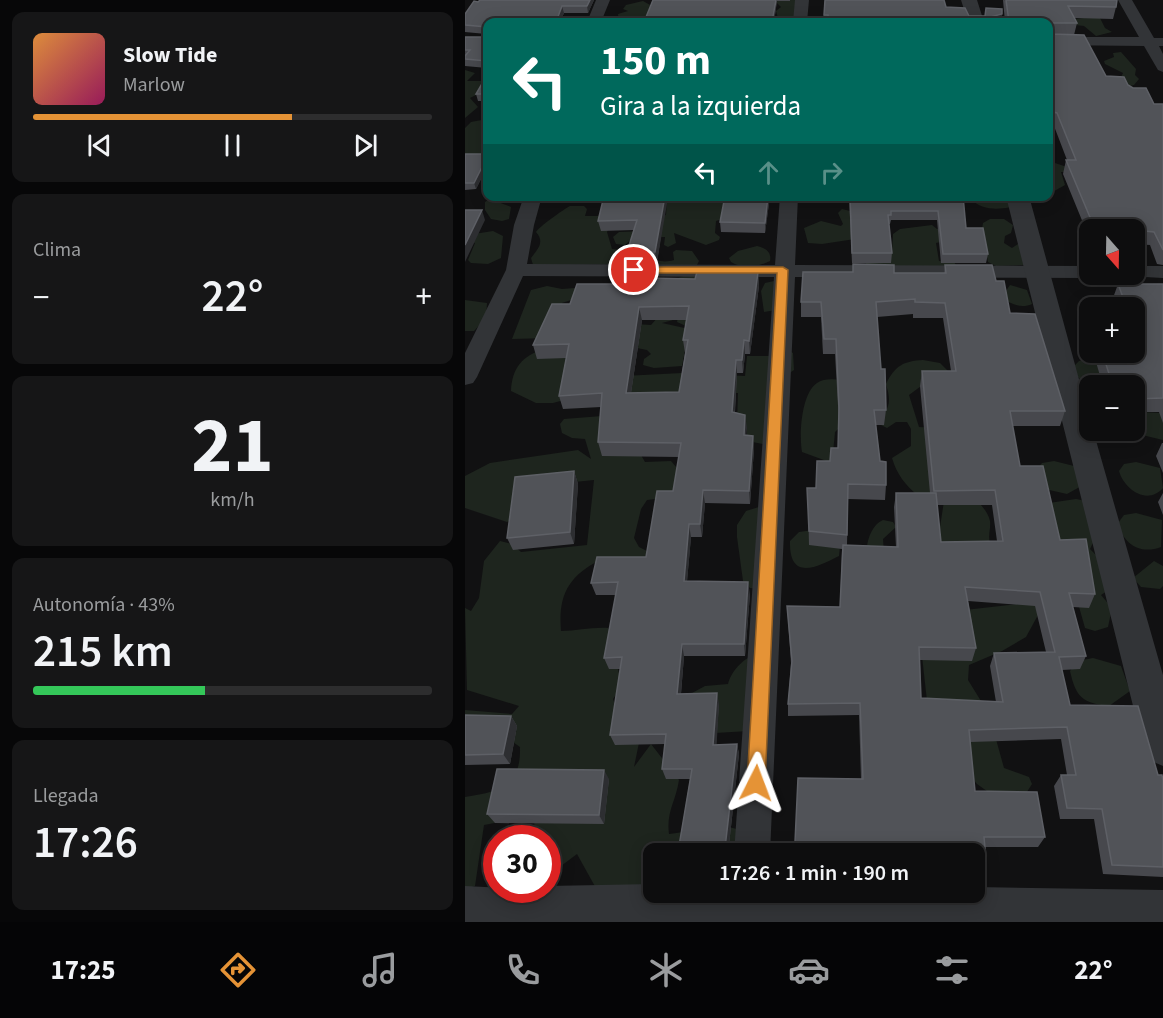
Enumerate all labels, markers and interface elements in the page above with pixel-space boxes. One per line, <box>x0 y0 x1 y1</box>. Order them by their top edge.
text: 150 m <box>600 31 711 91</box>
text: Slow Tide <box>123 39 217 71</box>
icon: left <box>501 42 579 120</box>
text: Marlow <box>123 71 185 99</box>
text: Gira a la izquierda <box>600 87 801 126</box>
icon: previous <box>83 129 116 162</box>
icon: pause <box>216 129 249 162</box>
icon: next <box>349 129 382 162</box>
icon: left <box>689 156 722 189</box>
icon: ahead <box>752 156 785 189</box>
icon: right <box>815 156 848 189</box>
north arrow <box>1079 219 1145 285</box>
map controls <box>1079 219 1145 441</box>
text: Clima <box>33 236 81 264</box>
pin <box>608 244 659 295</box>
icon: arrive <box>617 253 650 286</box>
text: 22° <box>202 265 263 329</box>
text: − <box>33 274 49 321</box>
text: + <box>416 274 432 321</box>
button: + <box>1079 297 1145 363</box>
button: − <box>1079 375 1145 441</box>
text: 21 <box>191 391 274 502</box>
text: km/h <box>210 486 255 514</box>
text: Autonomía · 43% <box>33 591 175 619</box>
text: 215 km <box>33 620 173 684</box>
position arrow <box>724 751 788 815</box>
text: Llegada <box>33 782 99 810</box>
text: 17:26 <box>33 811 138 875</box>
speed limit sign: 30 <box>483 825 561 903</box>
text: 17:26 · 1 min · 190 m <box>719 857 909 889</box>
icon: directions <box>217 949 259 991</box>
icon: music <box>359 949 401 991</box>
icon: phone <box>502 949 544 991</box>
icon: climate <box>645 949 687 991</box>
icon: car <box>788 949 830 991</box>
icon: filters <box>931 949 973 991</box>
text: 17:25 <box>50 951 116 990</box>
text: 22° <box>1074 951 1113 990</box>

